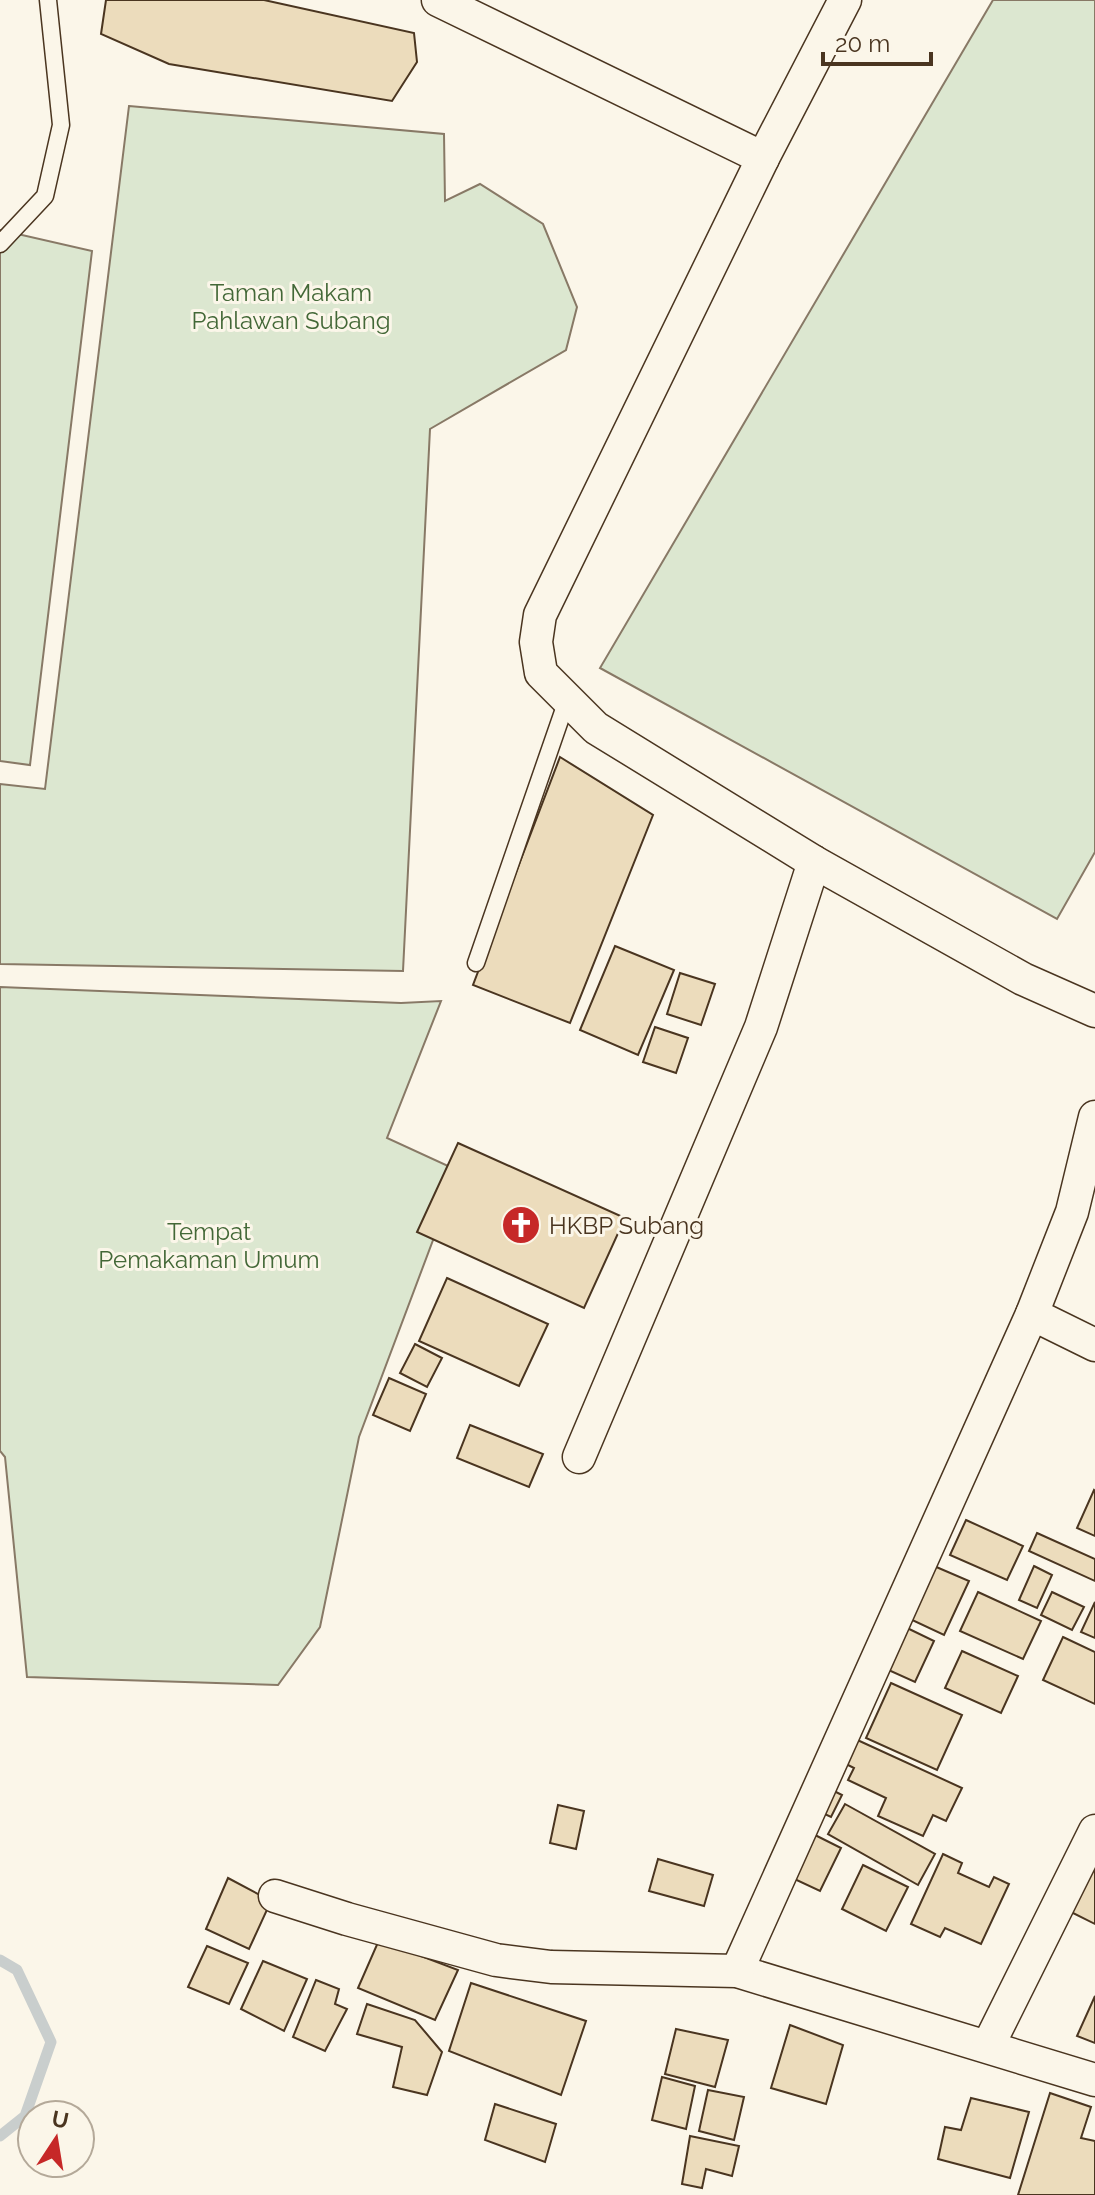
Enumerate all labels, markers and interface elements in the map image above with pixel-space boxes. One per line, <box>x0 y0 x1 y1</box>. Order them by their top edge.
scale bar <box>823 16 931 66</box>
text: 20 m <box>835 29 890 58</box>
park label: Taman Makam Pahlawan Subang <box>191 278 391 335</box>
church icon: HKBP Subang <box>500 1204 542 1246</box>
place label: HKBP Subang <box>549 1211 704 1240</box>
park label: Tempat Pemakaman Umum <box>98 1217 320 1274</box>
north arrow <box>16 2099 96 2179</box>
text: U <box>49 2105 71 2134</box>

